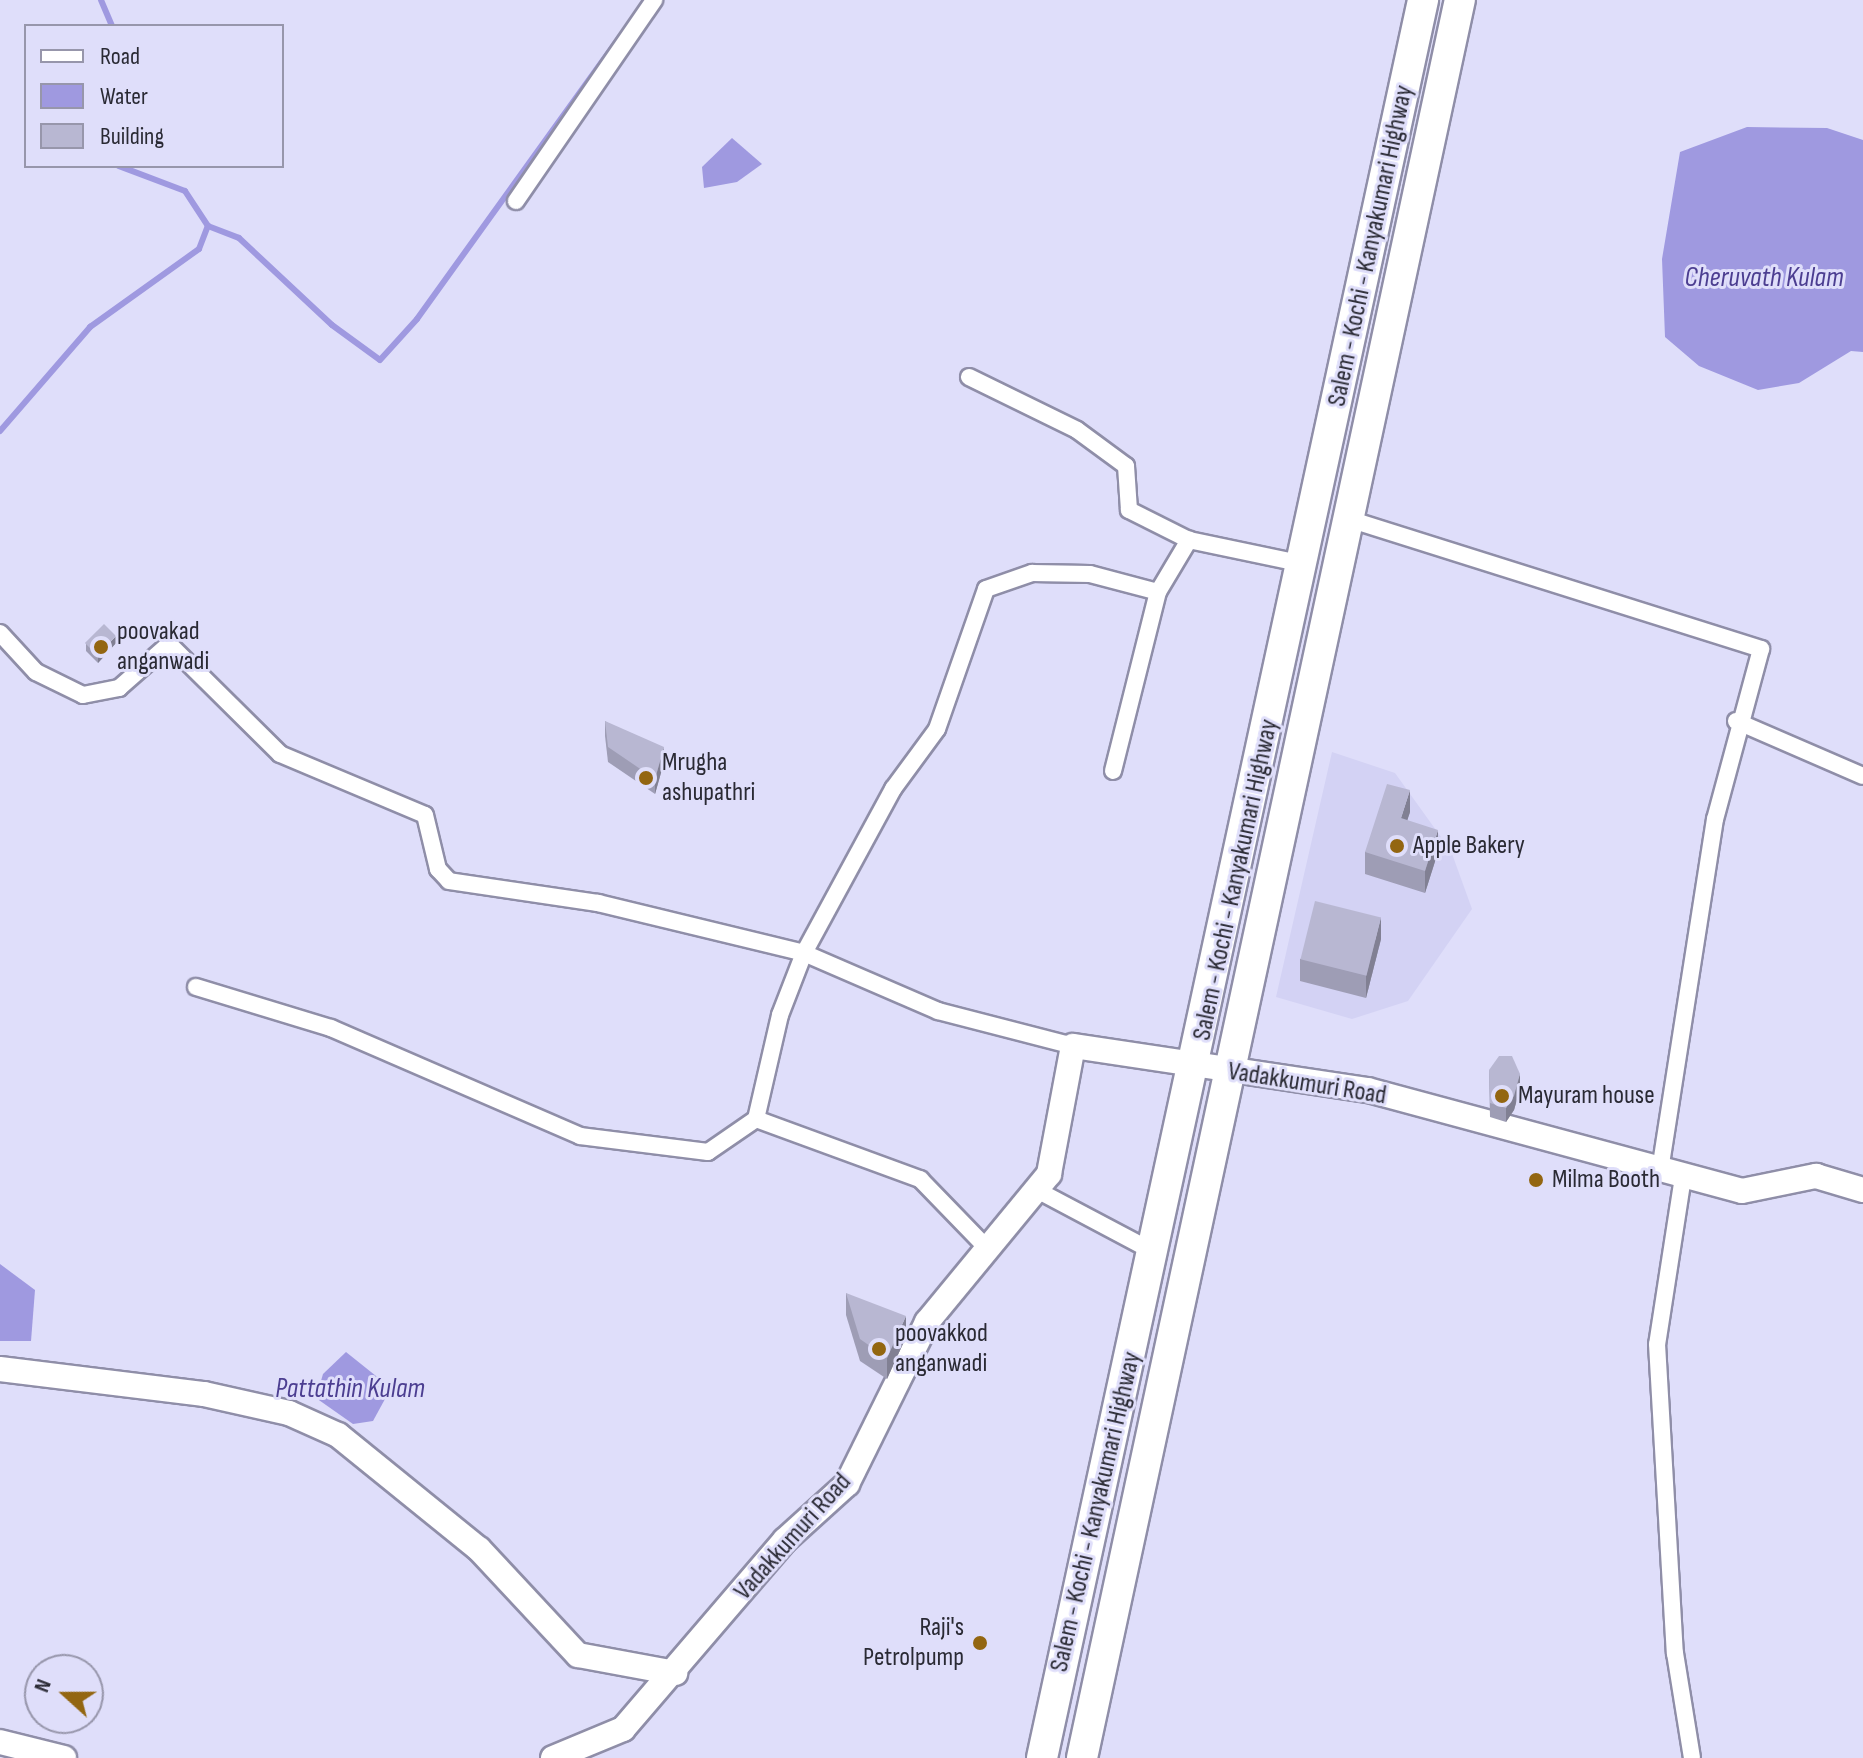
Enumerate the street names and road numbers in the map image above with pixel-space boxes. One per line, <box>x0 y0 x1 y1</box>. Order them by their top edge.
street label: Salem - Kochi - Kanyakumari Highway <box>1322 83 1420 409</box>
street label: Salem - Kochi - Kanyakumari Highway <box>1187 717 1285 1043</box>
street label: Vadakkumuri Road <box>1226 1056 1388 1112</box>
street label: Salem - Kochi - Kanyakumari Highway <box>1044 1349 1148 1675</box>
street label: Vadakkumuri Road <box>728 1467 858 1607</box>

